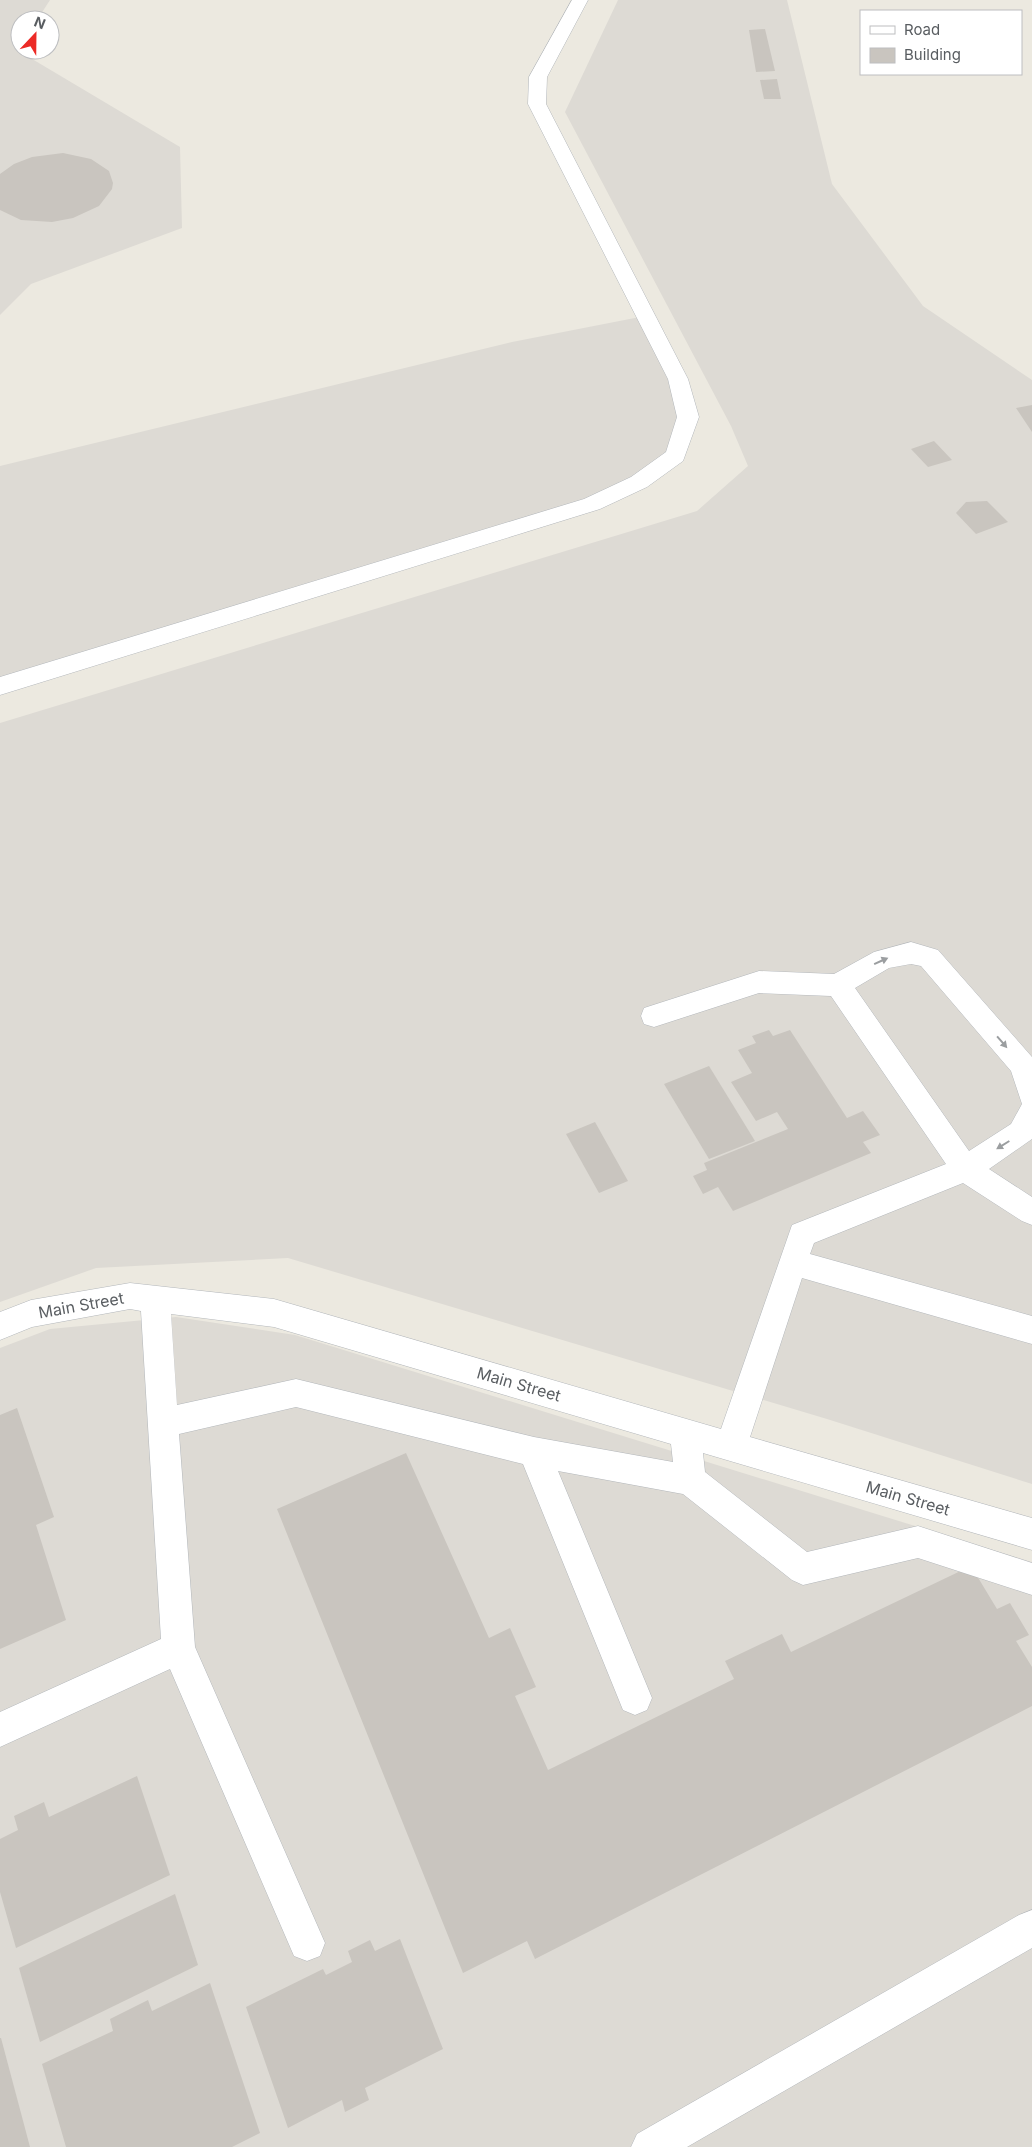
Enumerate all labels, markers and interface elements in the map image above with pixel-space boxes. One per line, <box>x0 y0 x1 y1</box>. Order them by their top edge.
north arrow <box>10 10 60 60</box>
legend <box>860 10 1022 75</box>
text: N <box>32 13 48 32</box>
text: Road <box>904 20 940 39</box>
text: Building <box>904 45 961 64</box>
one-way arrow <box>874 957 888 965</box>
one-way arrow <box>997 1036 1008 1049</box>
one-way arrow <box>996 1140 1010 1149</box>
street label: Main Street <box>37 1288 125 1322</box>
street label: Main Street <box>475 1362 563 1406</box>
street label: Main Street <box>864 1476 952 1520</box>

